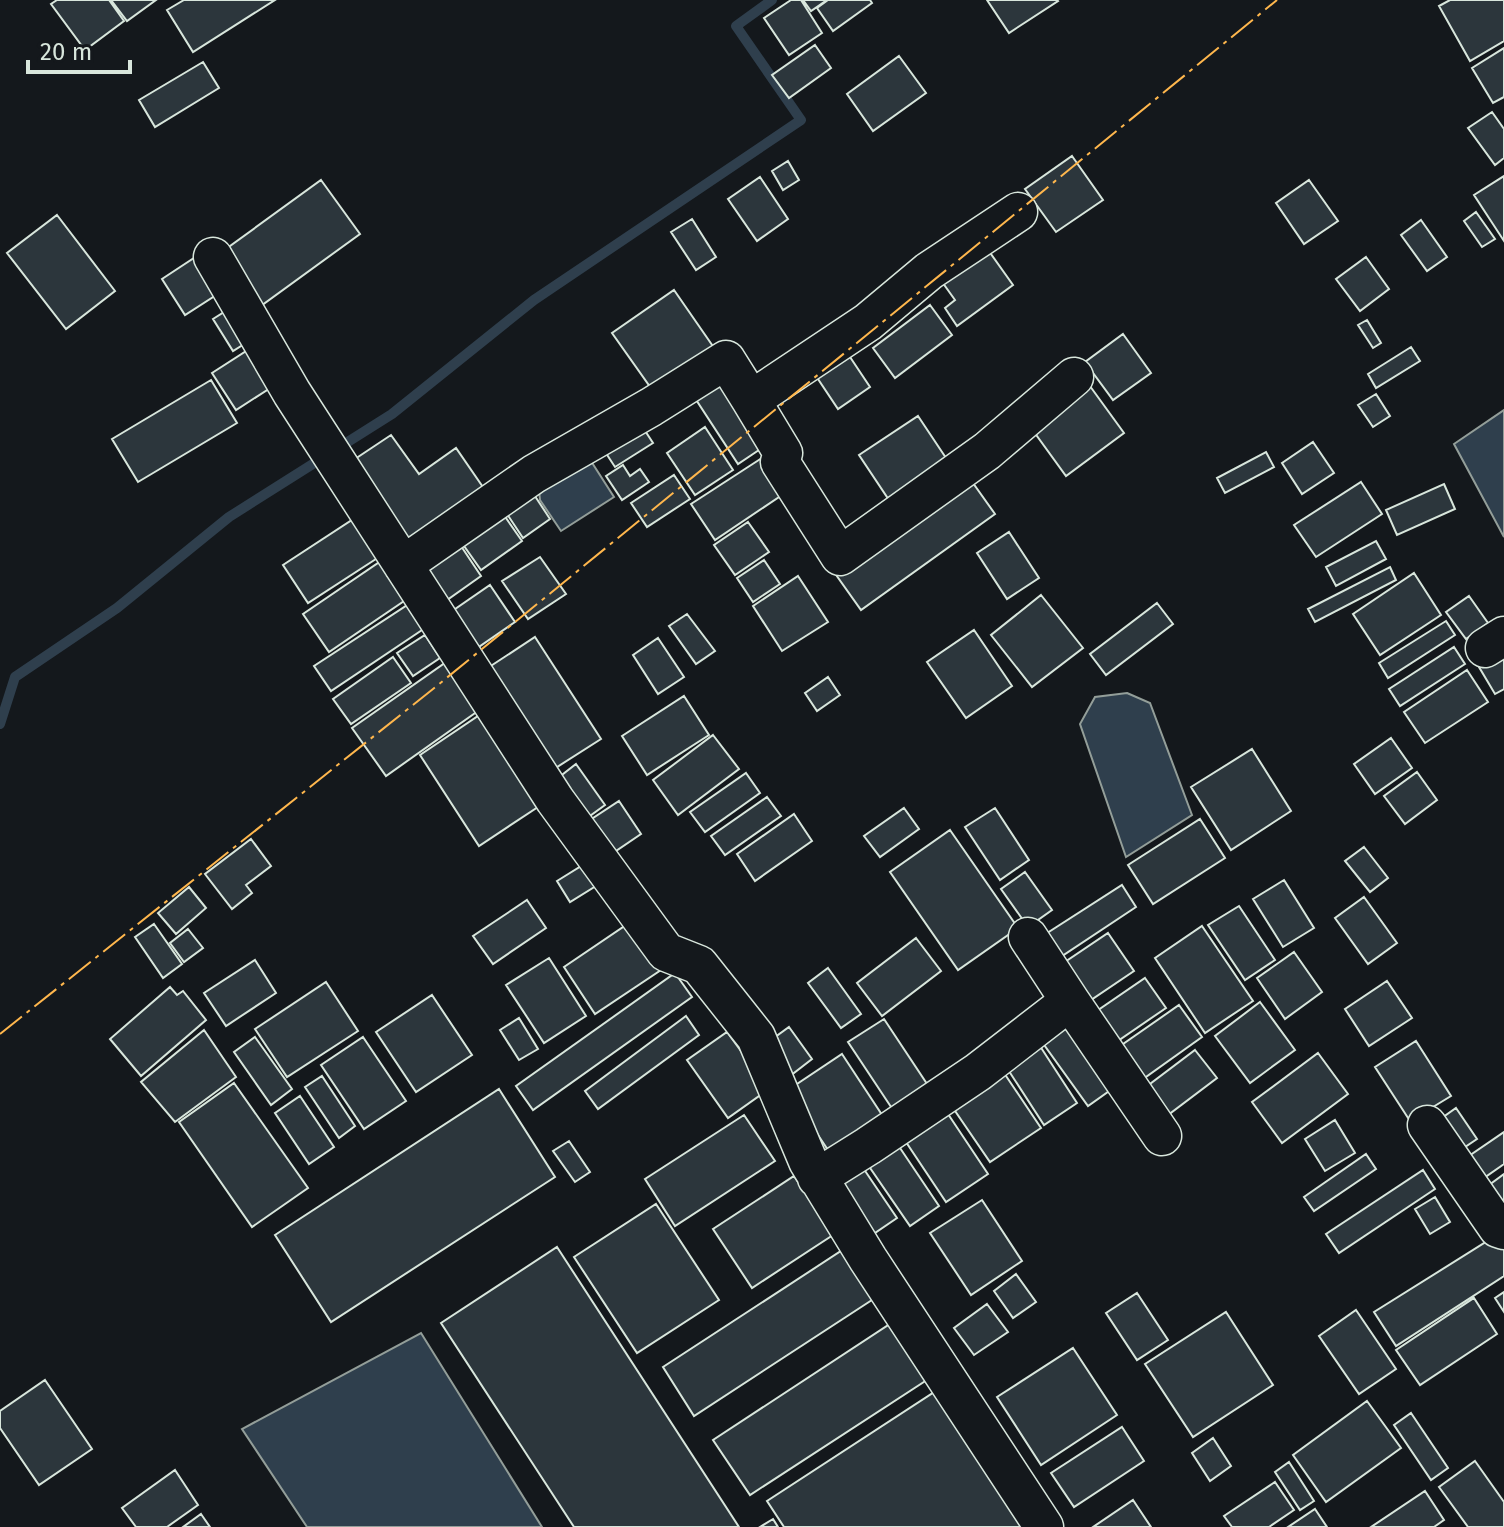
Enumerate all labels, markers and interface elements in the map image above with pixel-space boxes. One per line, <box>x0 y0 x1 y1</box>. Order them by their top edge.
scale bar <box>28 24 130 74</box>
text: 20 m <box>40 38 92 66</box>

